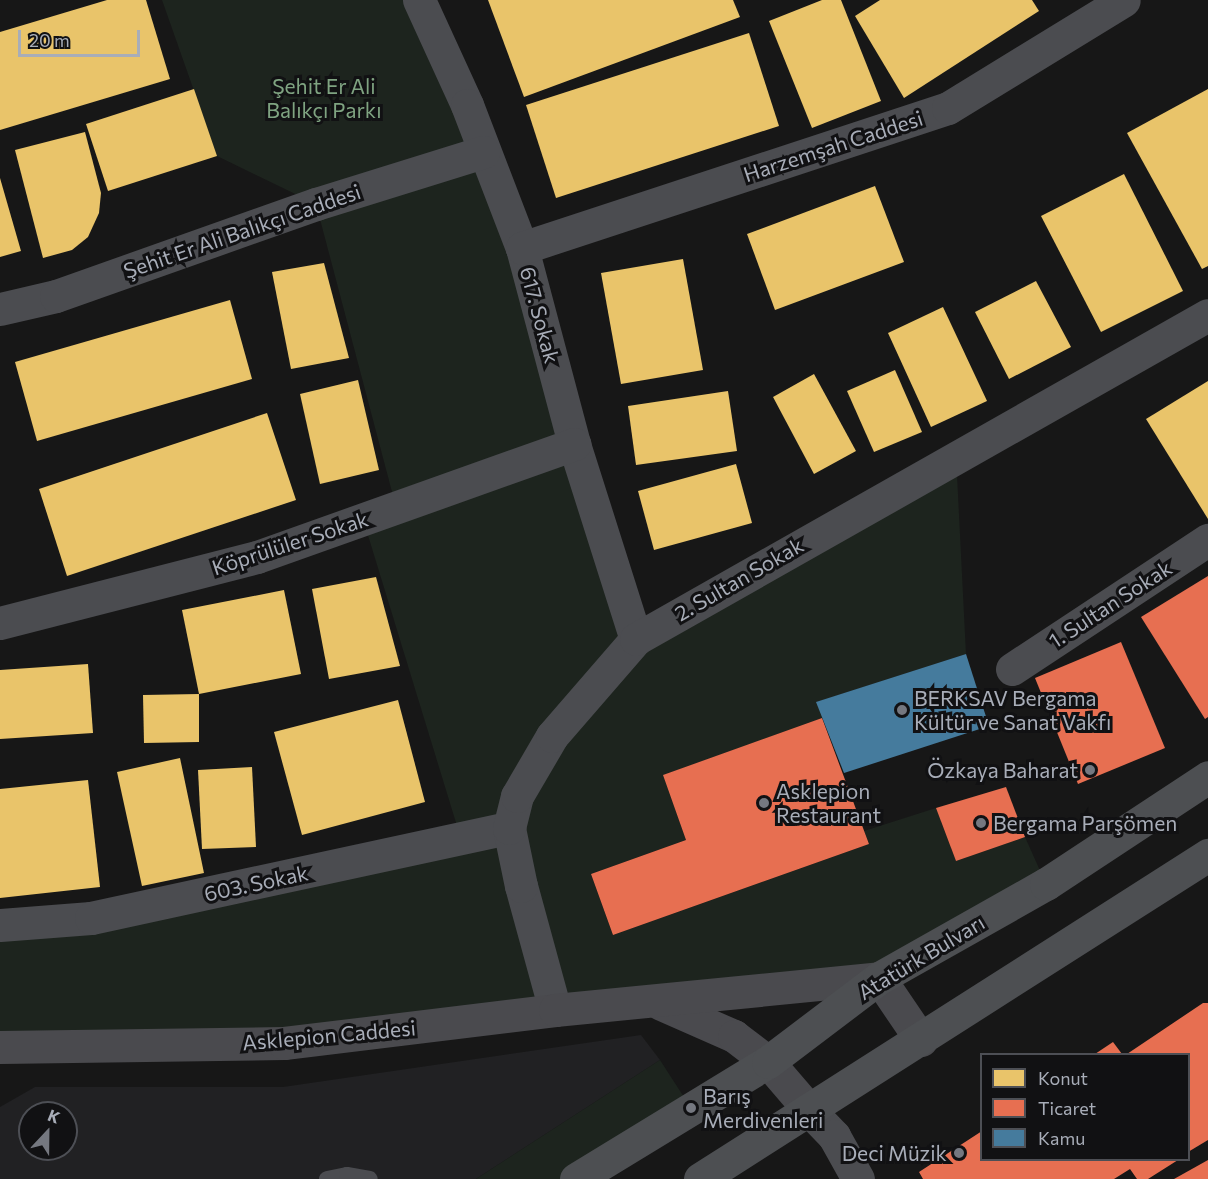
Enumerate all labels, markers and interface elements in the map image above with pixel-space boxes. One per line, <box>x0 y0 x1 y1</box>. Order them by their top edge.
scale bar <box>21 18 142 56</box>
text: 20 m <box>29 29 70 51</box>
park label: Şehit Er Ali Balıkçı Parkı <box>266 73 382 123</box>
street label: Harzemşah Caddesi <box>740 105 926 187</box>
street label: Şehit Er Ali Balıkçı Caddesi <box>120 179 364 283</box>
street label: 617. Sokak <box>515 264 565 366</box>
street label: Köprülüler Sokak <box>209 506 371 580</box>
street label: 2. Sultan Sokak <box>670 532 808 626</box>
street label: 1. Sultan Sokak <box>1044 555 1176 653</box>
place label: BERKSAV Bergama Kültür ve Sanat Vakfı <box>914 685 1111 735</box>
marker: BERKSAV Bergama Kültür ve Sanat Vakfı <box>895 703 909 717</box>
place label: Özkaya Baharat <box>927 757 1078 783</box>
marker: Özkaya Baharat <box>1083 763 1097 777</box>
place label: Asklepion Restaurant <box>776 778 881 828</box>
marker: Asklepion Restaurant <box>757 796 771 810</box>
place label: Bergama Parşömen <box>993 810 1177 836</box>
marker: Bergama Parşömen <box>974 816 988 830</box>
street label: 603. Sokak <box>202 860 310 906</box>
street label: Atatürk Bulvarı <box>853 909 989 1005</box>
street label: Asklepion Caddesi <box>241 1015 417 1055</box>
legend <box>980 1053 1190 1161</box>
text: Konut <box>1038 1067 1088 1089</box>
place label: Barış Merdivenleri <box>703 1083 823 1133</box>
text: Ticaret <box>1038 1097 1096 1119</box>
north arrow <box>18 1101 78 1161</box>
marker: Barış Merdivenleri <box>684 1101 698 1115</box>
text: K <box>45 1105 63 1127</box>
text: Kamu <box>1038 1127 1085 1149</box>
place label: Deci Müzik <box>842 1140 947 1166</box>
marker: Deci Müzik <box>952 1146 966 1160</box>

